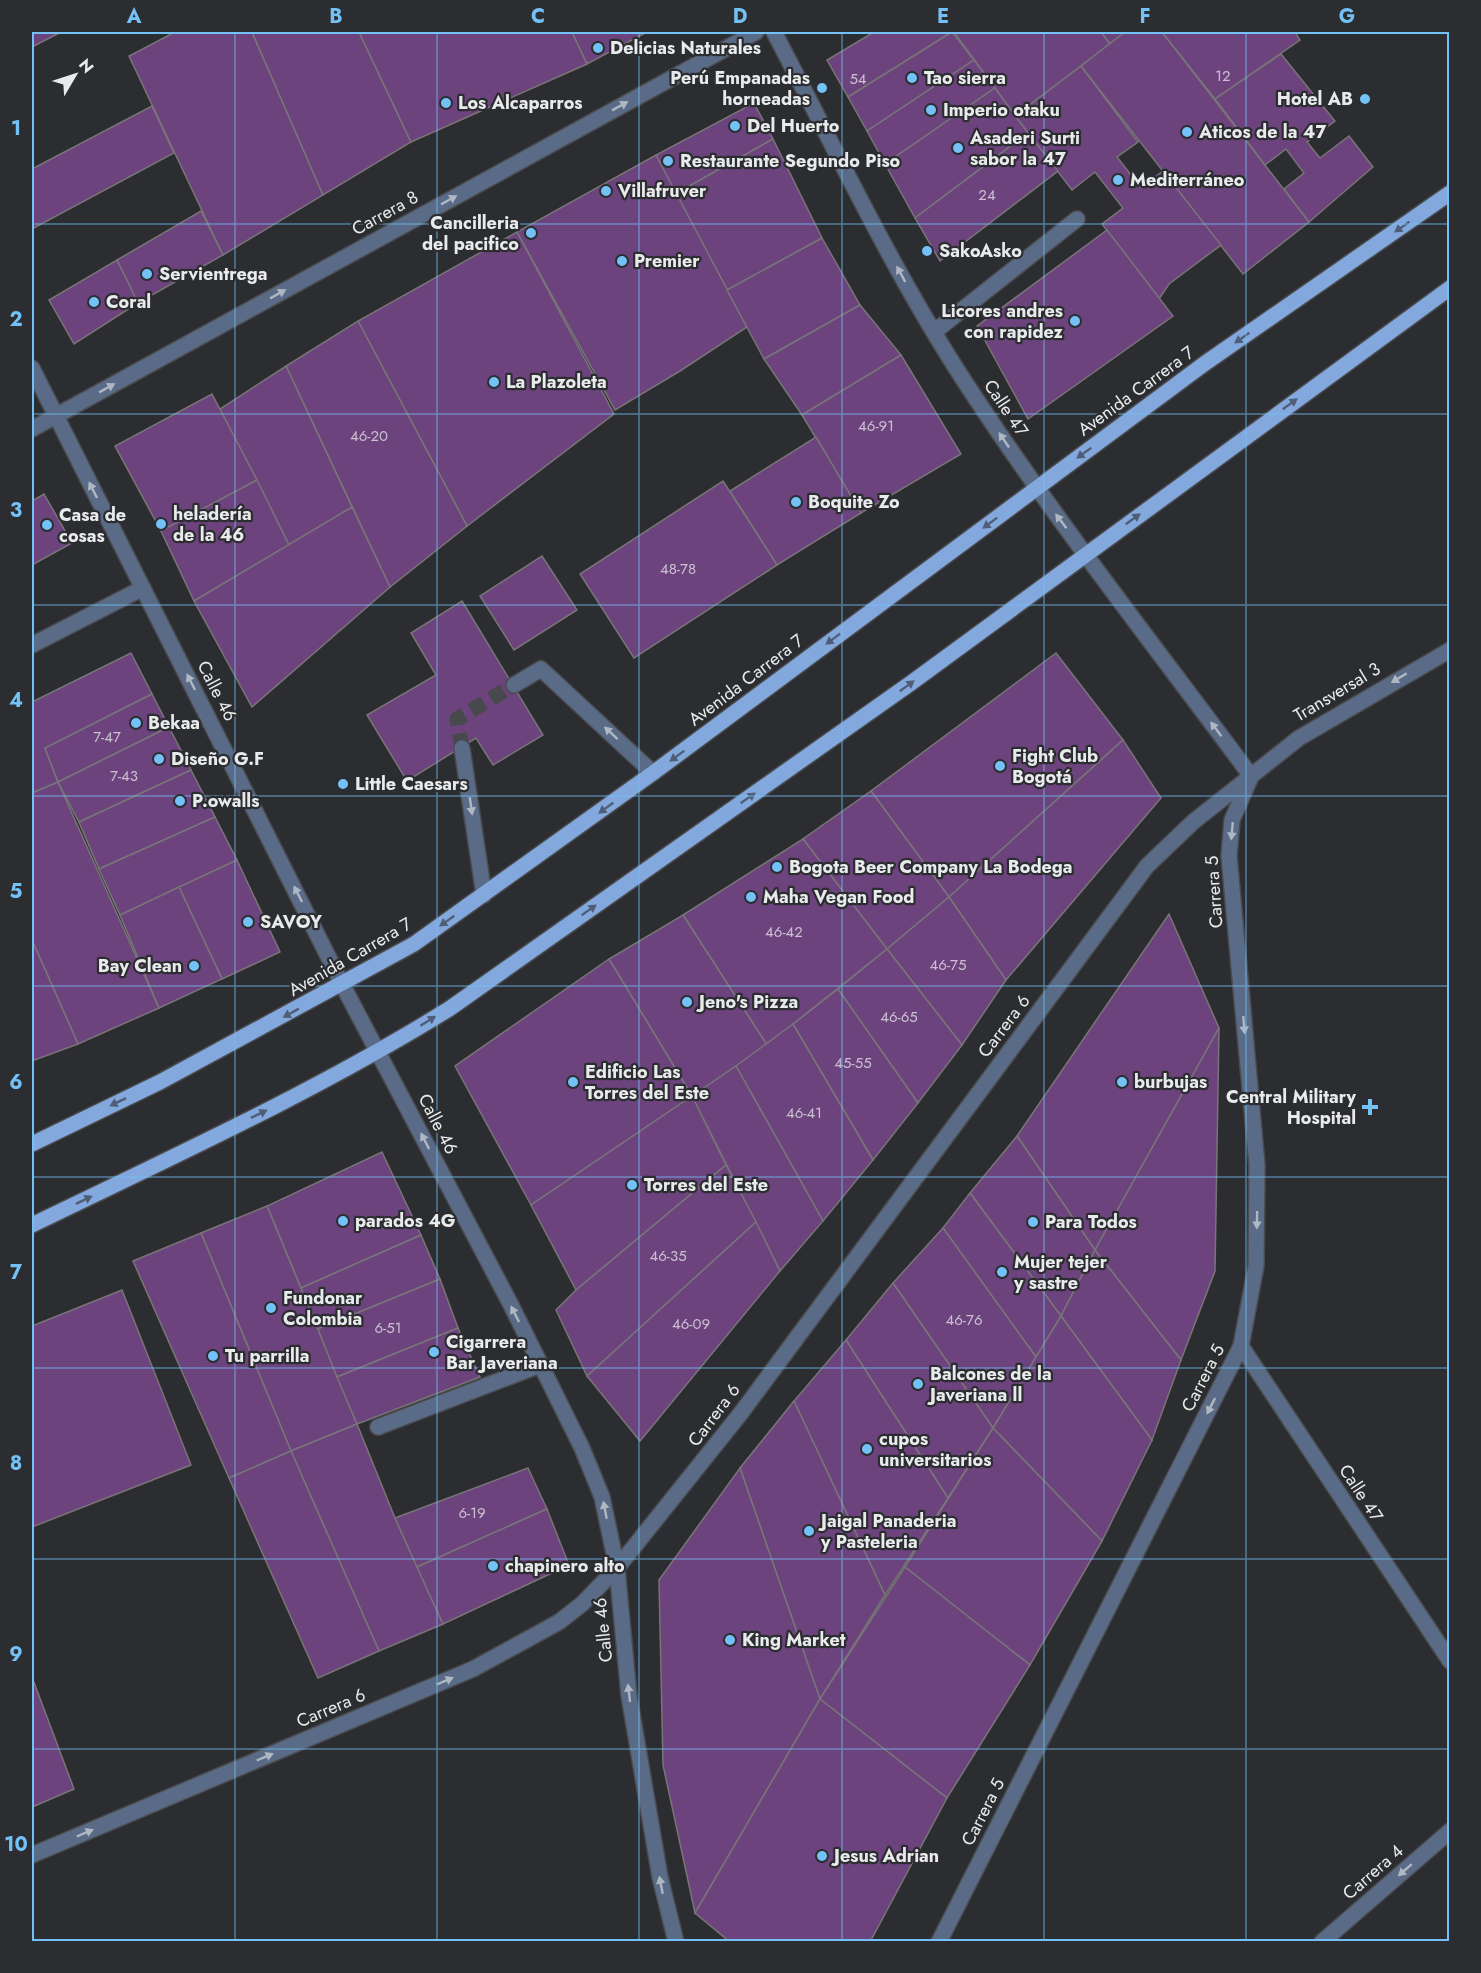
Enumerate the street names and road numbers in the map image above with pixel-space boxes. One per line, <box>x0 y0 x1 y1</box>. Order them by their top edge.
street label: Carrera 8 <box>347 184 423 242</box>
street label: Avenida Carrera 7 <box>1072 339 1200 442</box>
street label: Calle 47 <box>977 374 1035 442</box>
street label: Avenida Carrera 7 <box>683 628 810 732</box>
street label: Calle 46 <box>191 656 243 726</box>
street label: Transversal 3 <box>1289 656 1385 728</box>
street label: Carrera 5 <box>1198 855 1230 929</box>
street label: Avenida Carrera 7 <box>284 911 417 1003</box>
street label: Carrera 6 <box>972 989 1036 1063</box>
street label: Calle 46 <box>412 1089 464 1159</box>
street label: Carrera 5 <box>1175 1340 1231 1416</box>
street label: Carrera 6 <box>682 1378 746 1452</box>
street label: Calle 47 <box>1333 1459 1390 1527</box>
street label: Calle 46 <box>587 1596 619 1664</box>
street label: Carrera 6 <box>292 1682 370 1734</box>
street label: Carrera 5 <box>955 1774 1011 1850</box>
street label: Carrera 4 <box>1337 1838 1409 1906</box>

